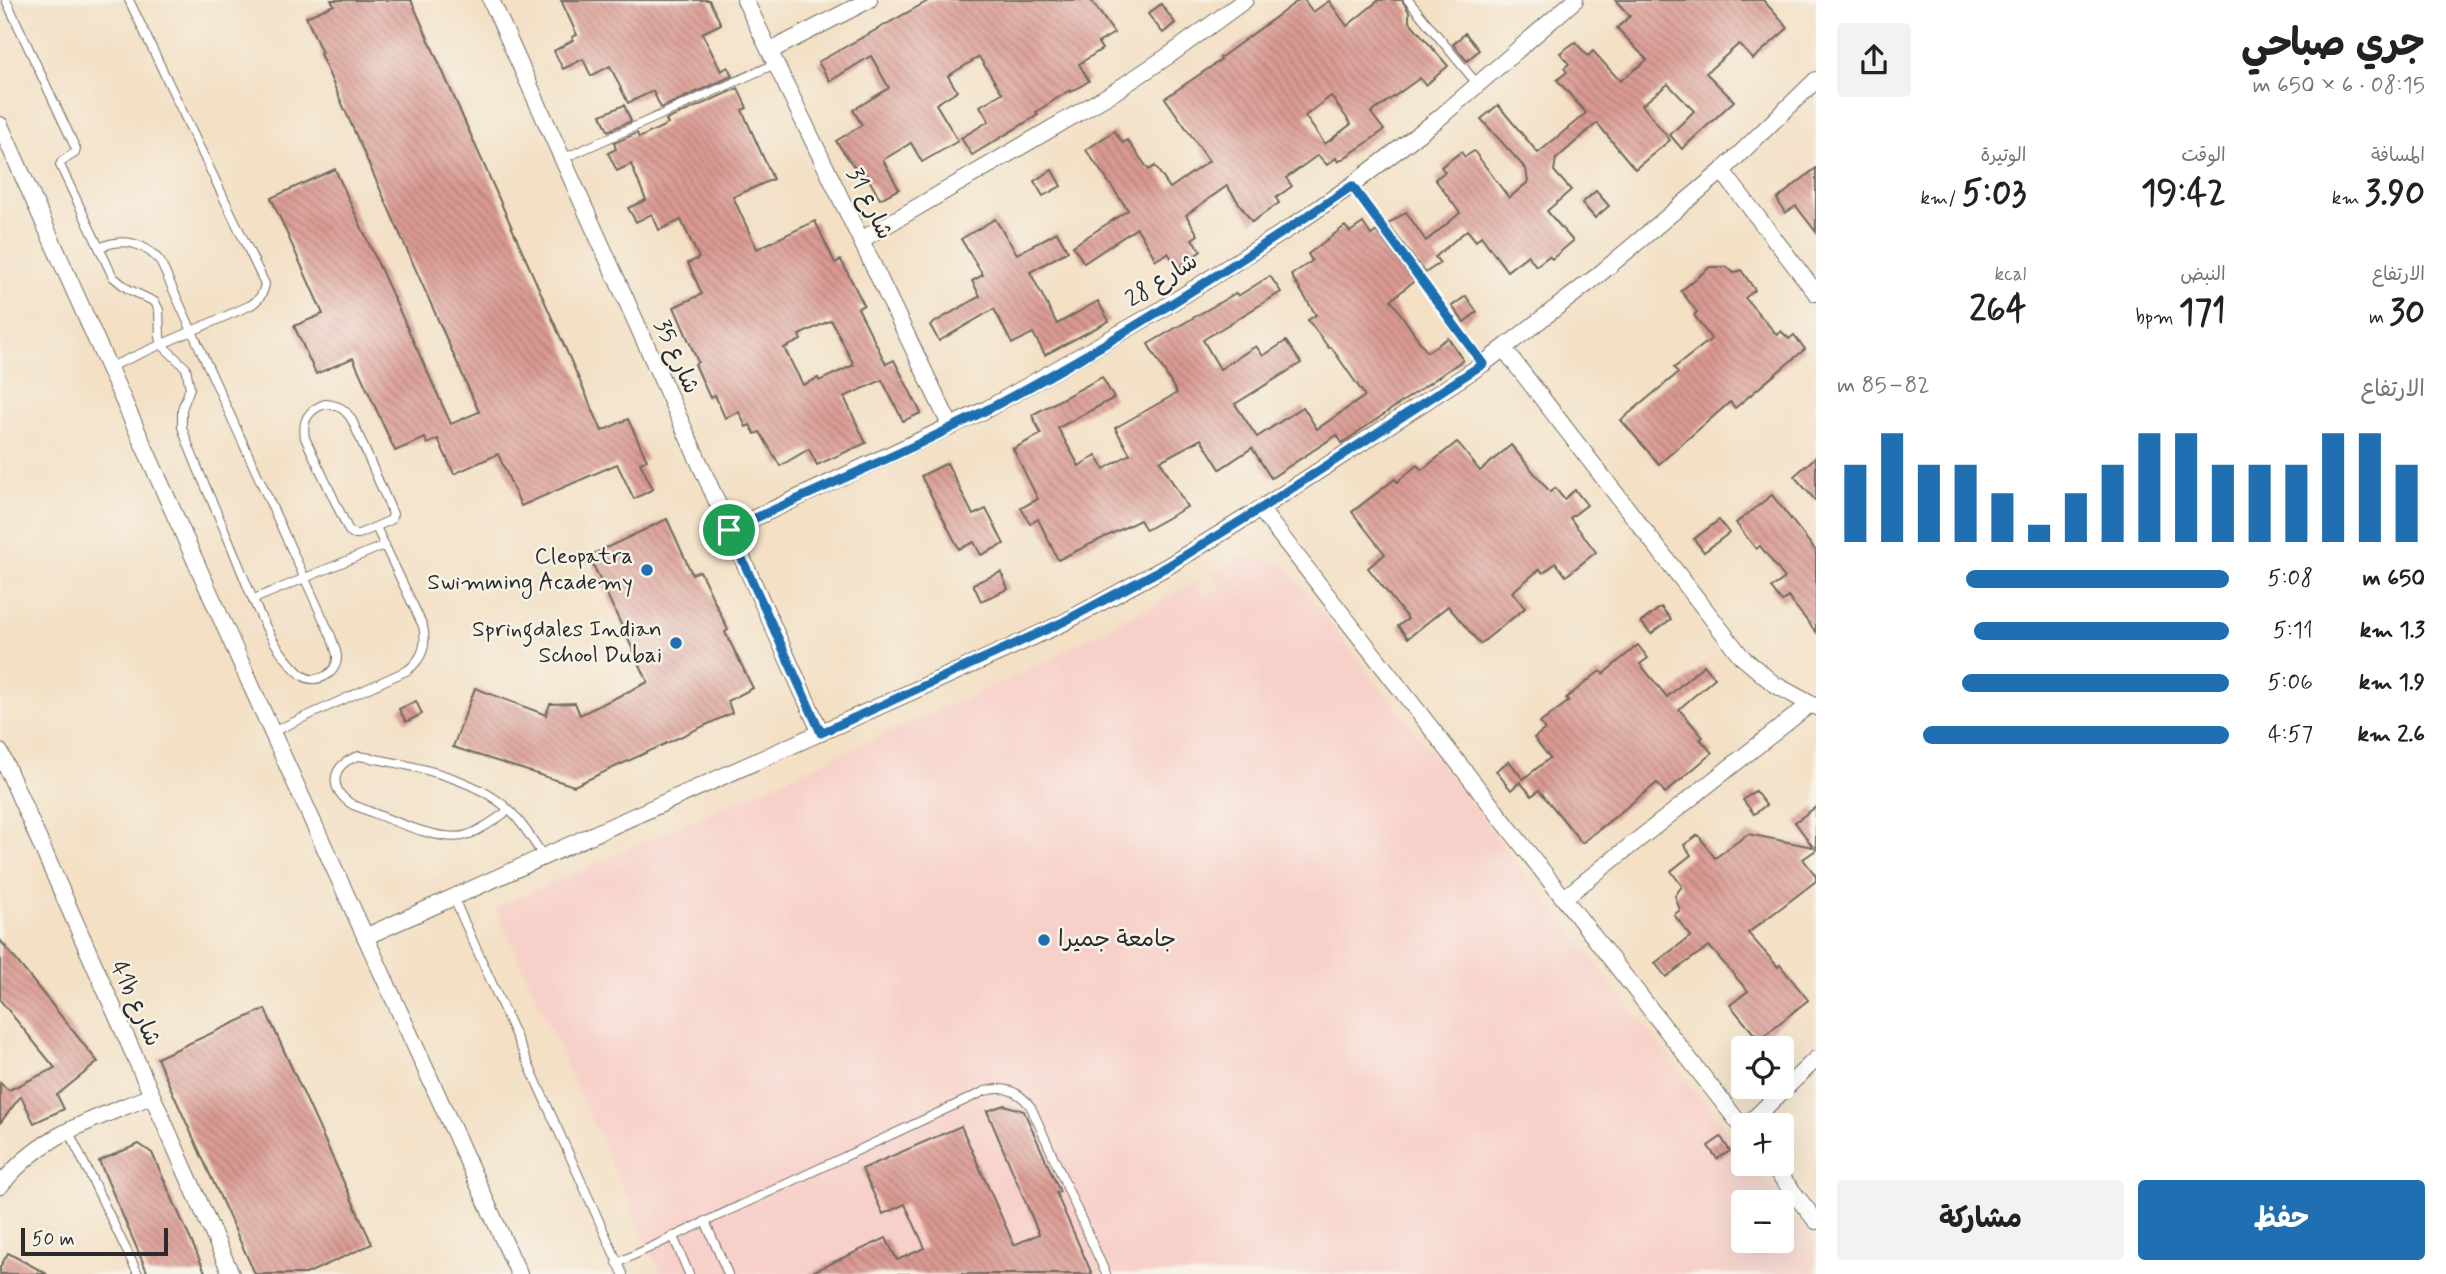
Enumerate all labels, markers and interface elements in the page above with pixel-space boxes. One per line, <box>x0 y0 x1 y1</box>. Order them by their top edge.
text: جري صباحي <box>2241 20 2425 69</box>
button: share <box>1837 23 1911 97</box>
text: 08:15 · 6 × 650 m <box>2252 71 2425 101</box>
text: الوتيرة <box>1980 143 2026 168</box>
text: الوقت <box>2181 143 2226 168</box>
text: المسافة <box>2371 143 2425 168</box>
street label: شارع 31 <box>839 163 899 245</box>
text: 5:03 <box>1962 171 2026 217</box>
text: 19:42 <box>2141 171 2226 217</box>
text: 3.90 <box>2365 171 2425 217</box>
text: /km <box>1920 186 1962 211</box>
text: km <box>2332 186 2365 211</box>
street label: شارع 28 <box>1120 247 1204 315</box>
text: kcal <box>1994 262 2026 287</box>
text: النبض <box>2180 262 2226 287</box>
text: الارتفاع <box>2372 262 2425 287</box>
text: 264 <box>1969 287 2026 333</box>
text: 171 <box>2179 290 2226 336</box>
text: 30 <box>2389 290 2425 336</box>
text: bpm <box>2135 305 2179 330</box>
text: m <box>2369 305 2389 330</box>
street label: شارع 35 <box>646 315 706 399</box>
text: 82–85 m <box>1837 371 1930 401</box>
text: الارتفاع <box>2361 375 2425 405</box>
pin <box>699 500 759 560</box>
icon: arrive <box>710 511 748 549</box>
place label: Cleopatra Swimming Academy <box>427 542 633 600</box>
marker: Cleopatra Swimming Academy <box>639 562 655 578</box>
text: 5:08 <box>2268 564 2313 594</box>
text: 650 m <box>2363 564 2425 594</box>
place label: Springdales Indian School Dubai <box>472 615 662 671</box>
text: 5:11 <box>2273 616 2313 646</box>
text: 1.3 km <box>2360 616 2425 646</box>
marker: Springdales Indian School Dubai <box>668 635 684 651</box>
text: 5:06 <box>2267 668 2313 698</box>
text: 1.9 km <box>2359 668 2425 698</box>
text: 4:57 <box>2268 720 2313 750</box>
text: 2.6 km <box>2357 720 2425 750</box>
place label: جامعة جميرا <box>1058 925 1176 955</box>
marker: جامعة جميرا <box>1036 932 1052 948</box>
street label: 41b شارع <box>103 957 167 1051</box>
map controls <box>1731 1036 1794 1253</box>
button: locate <box>1731 1036 1794 1099</box>
button: + <box>1731 1113 1794 1176</box>
button: مشاركة <box>1837 1180 2124 1260</box>
button: حفظ <box>2138 1180 2425 1260</box>
button: − <box>1731 1190 1794 1253</box>
scale bar <box>21 1225 168 1257</box>
text: 50 m <box>32 1227 75 1252</box>

